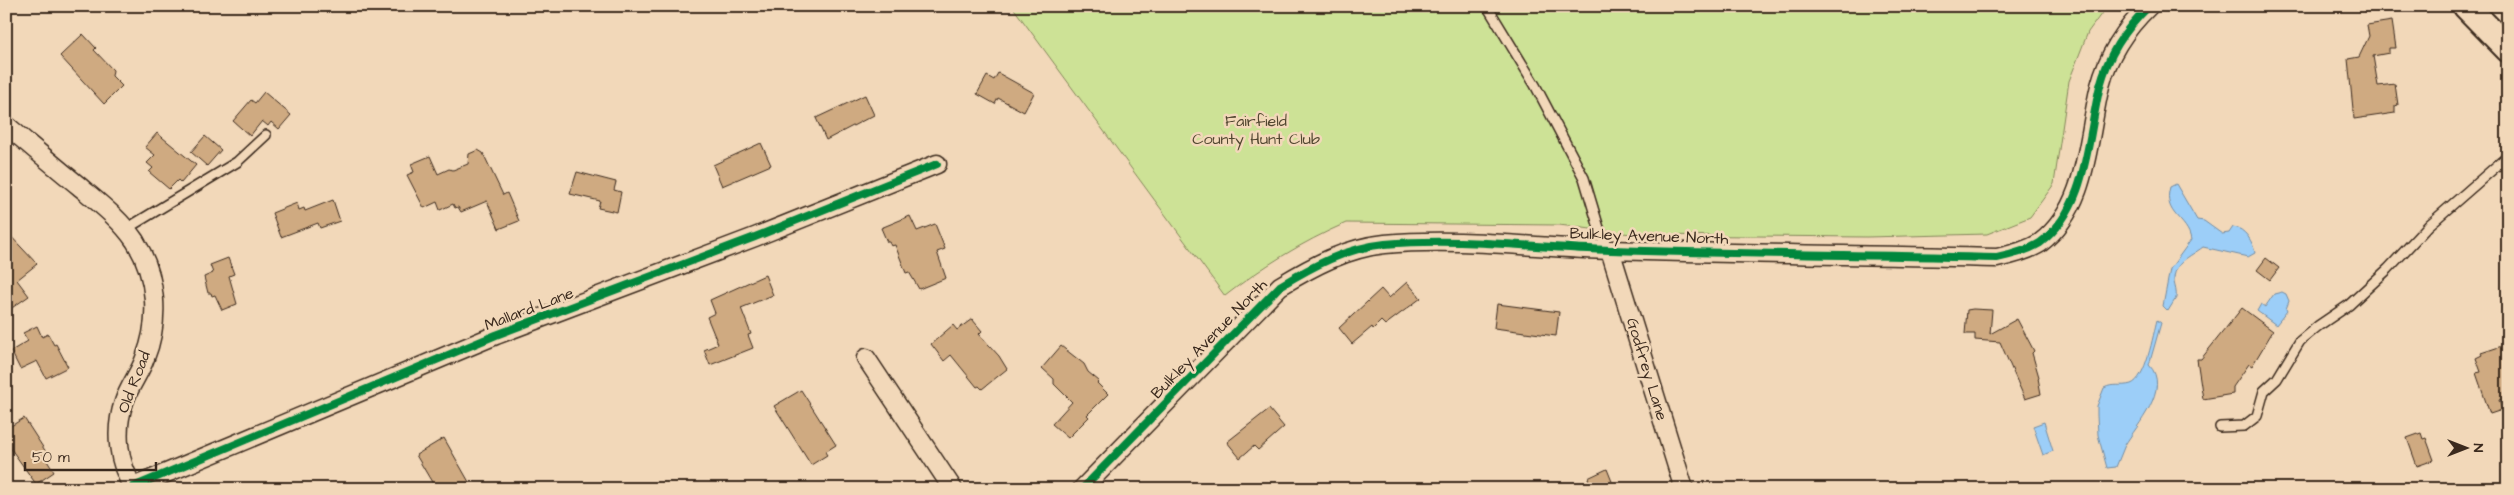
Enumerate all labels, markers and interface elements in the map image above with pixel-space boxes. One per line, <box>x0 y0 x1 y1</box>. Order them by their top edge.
park label: Fairfield County Hunt Club <box>1192 110 1320 151</box>
street label: Bulkley Avenue North <box>1569 222 1729 251</box>
street label: Bulkley Avenue North <box>1146 274 1273 404</box>
street label: Mallard Lane <box>481 282 577 336</box>
street label: Godfrey Lane <box>1620 315 1673 424</box>
street label: Old Road <box>112 348 156 416</box>
north arrow <box>2442 422 2492 472</box>
scale bar <box>25 440 156 472</box>
text: N <box>2468 444 2488 453</box>
text: 50 m <box>32 447 70 468</box>

